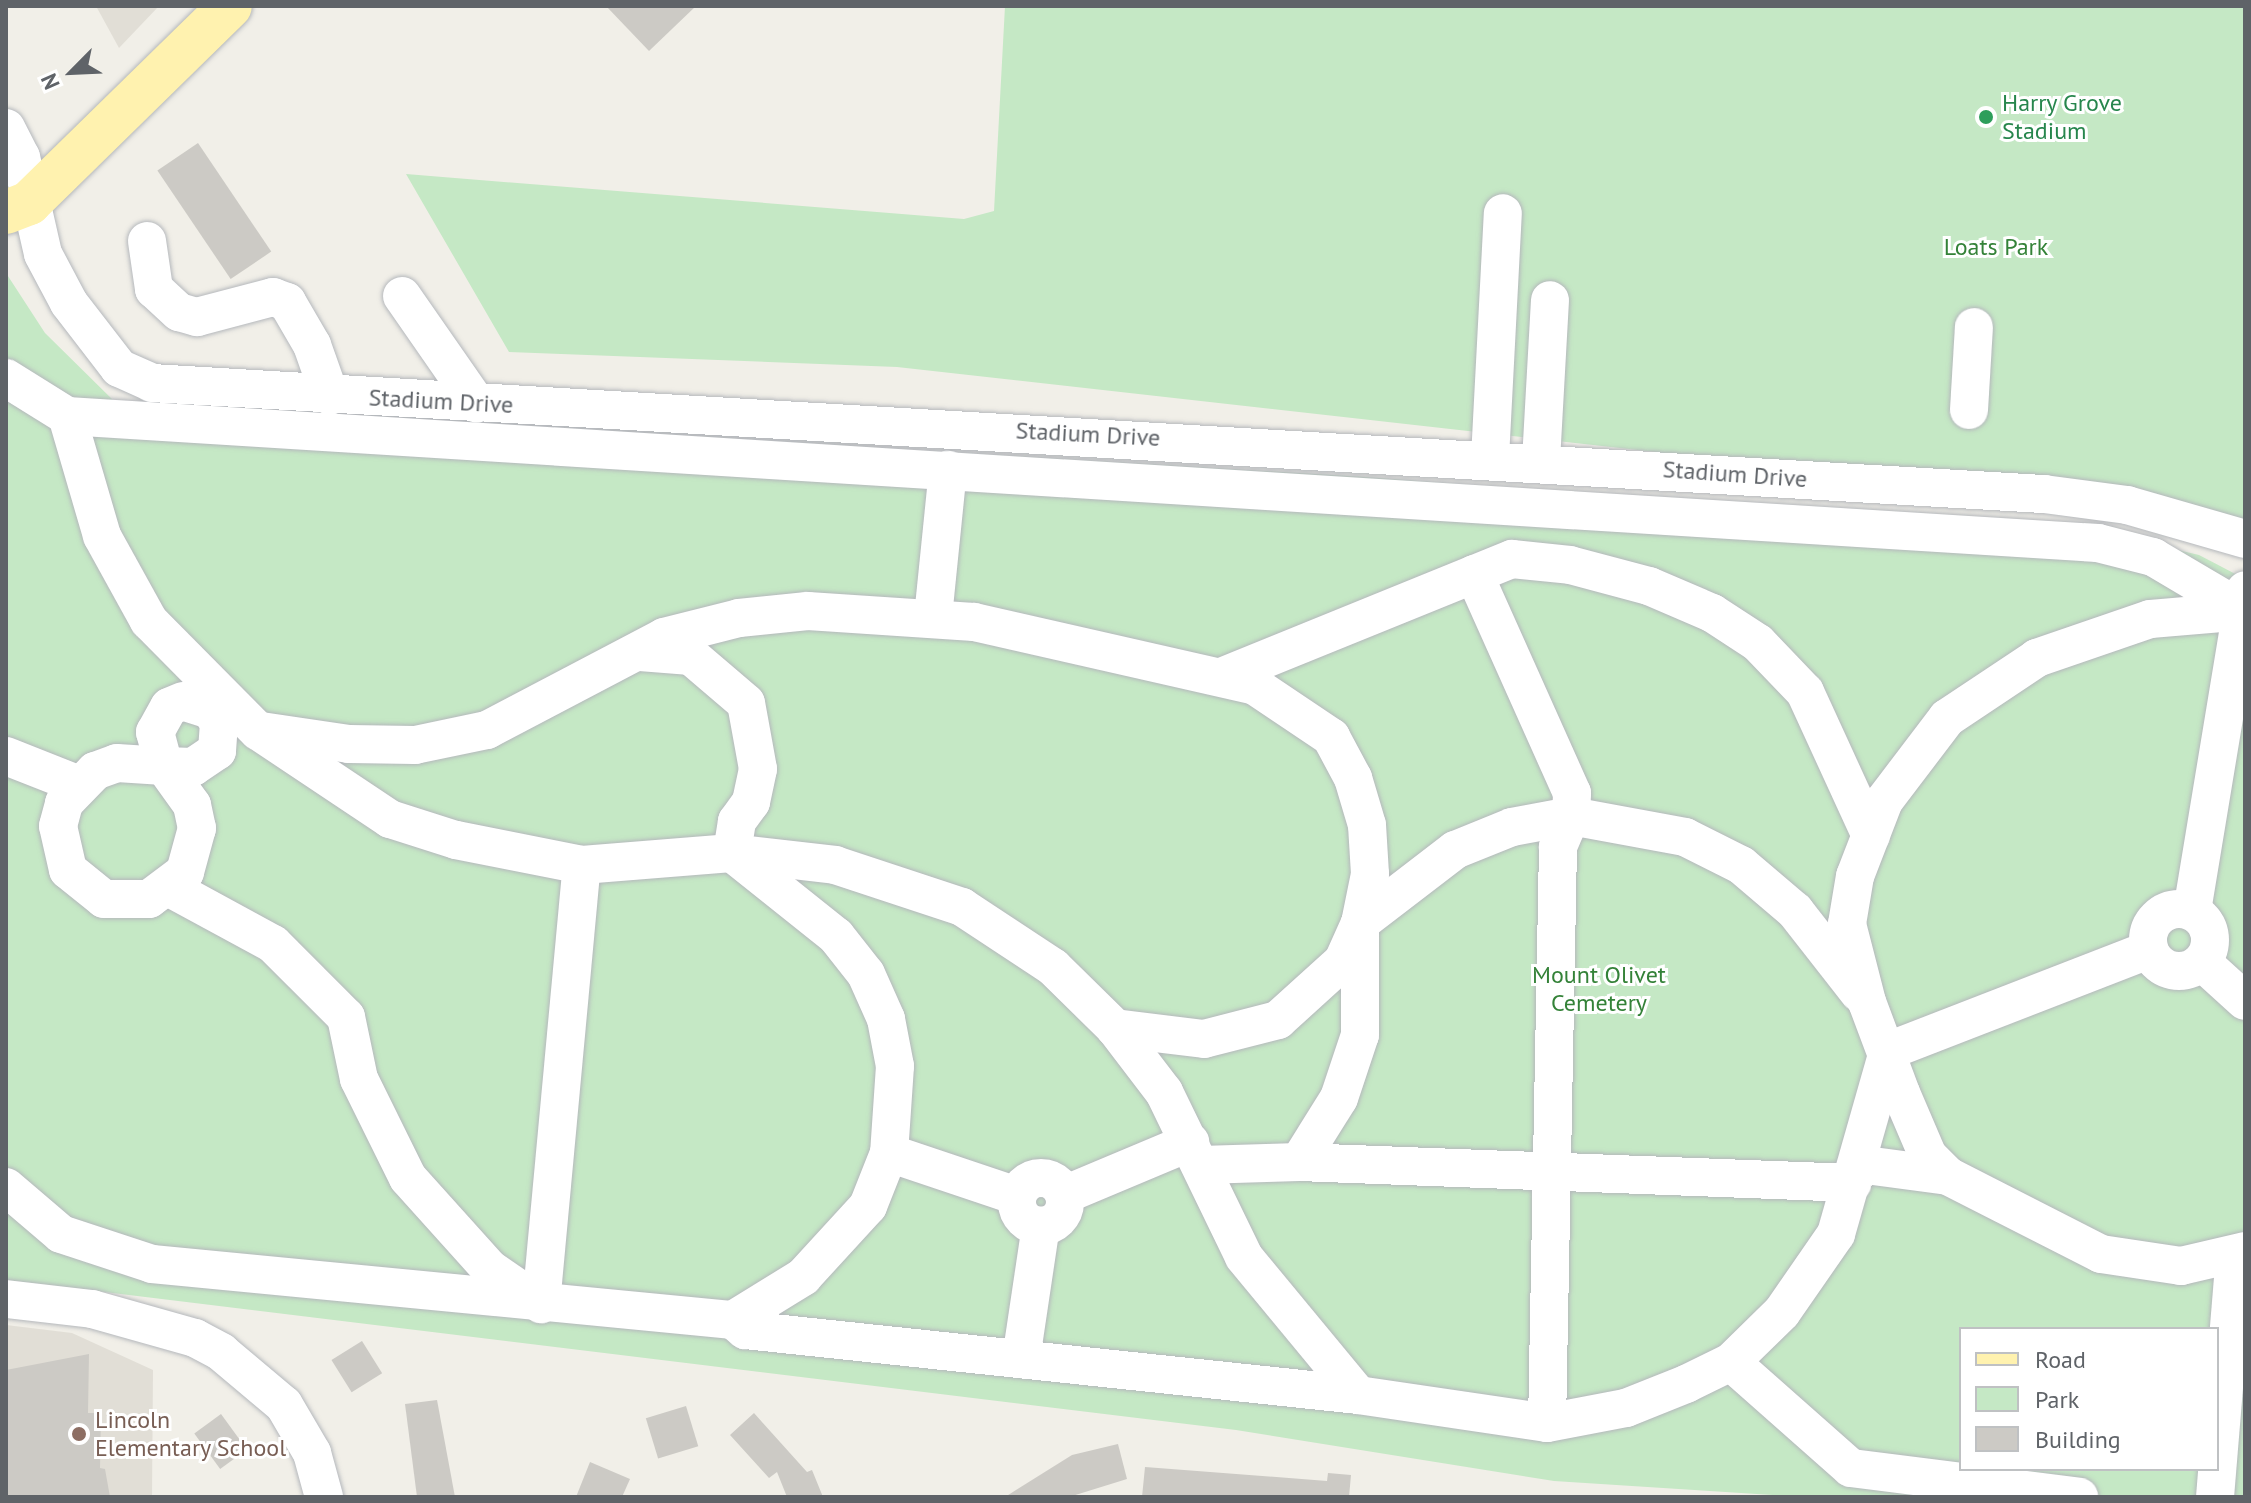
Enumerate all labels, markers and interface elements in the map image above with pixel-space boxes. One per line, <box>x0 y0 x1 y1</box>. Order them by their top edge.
north arrow <box>32 32 112 112</box>
text: N <box>34 69 66 94</box>
place label: Harry Grove Stadium <box>2002 89 2123 145</box>
marker: Harry Grove Stadium <box>1977 108 1995 126</box>
park label: Loats Park <box>1944 233 2048 261</box>
street label: Stadium Drive <box>368 383 514 419</box>
street label: Stadium Drive <box>1015 416 1161 452</box>
street label: Stadium Drive <box>1662 455 1808 493</box>
park label: Mount Olivet Cemetery <box>1532 961 1666 1017</box>
legend <box>1959 1327 2219 1471</box>
text: Road <box>2035 1344 2086 1375</box>
text: Park <box>2035 1384 2079 1415</box>
place label: Lincoln Elementary School <box>95 1406 287 1462</box>
text: Building <box>2035 1424 2121 1455</box>
marker: Lincoln Elementary School <box>70 1425 88 1443</box>

